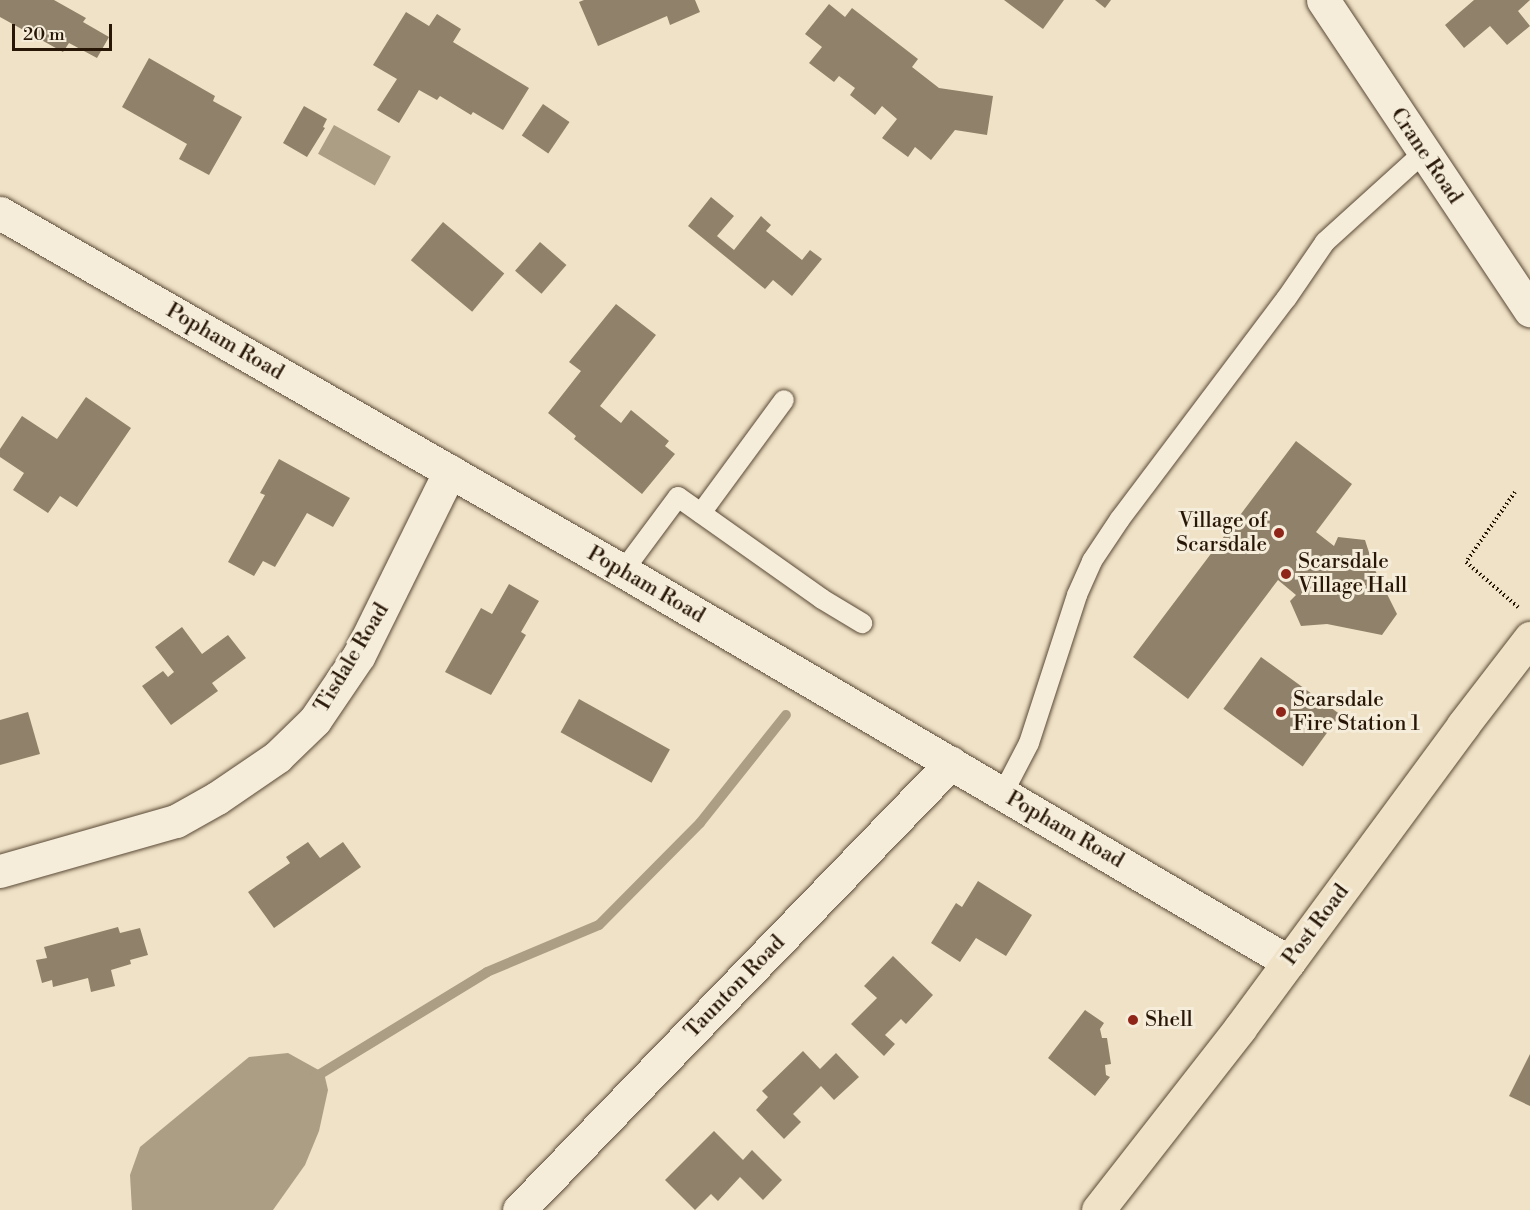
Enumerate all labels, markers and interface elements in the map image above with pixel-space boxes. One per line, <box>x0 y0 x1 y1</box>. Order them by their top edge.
scale bar <box>15 12 116 50</box>
text: 20 m <box>23 23 65 46</box>
street label: Crane Road <box>1385 103 1467 209</box>
street label: Popham Road <box>162 298 288 386</box>
place label: Village of Scarsdale <box>1176 508 1267 558</box>
marker: Village of Scarsdale <box>1272 526 1286 540</box>
street label: Popham Road <box>583 541 709 629</box>
place label: Scarsdale Village Hall <box>1298 549 1407 599</box>
marker: Scarsdale Village Hall <box>1279 567 1293 581</box>
street label: Tisdale Road <box>309 599 395 717</box>
place label: Scarsdale Fire Station 1 <box>1293 687 1420 737</box>
marker: Scarsdale Fire Station 1 <box>1274 705 1288 719</box>
street label: Popham Road <box>1002 786 1128 874</box>
street label: Post Road <box>1277 880 1355 970</box>
street label: Taunton Road <box>680 930 790 1044</box>
place label: Shell <box>1145 1007 1193 1033</box>
marker: Shell <box>1126 1013 1140 1027</box>

